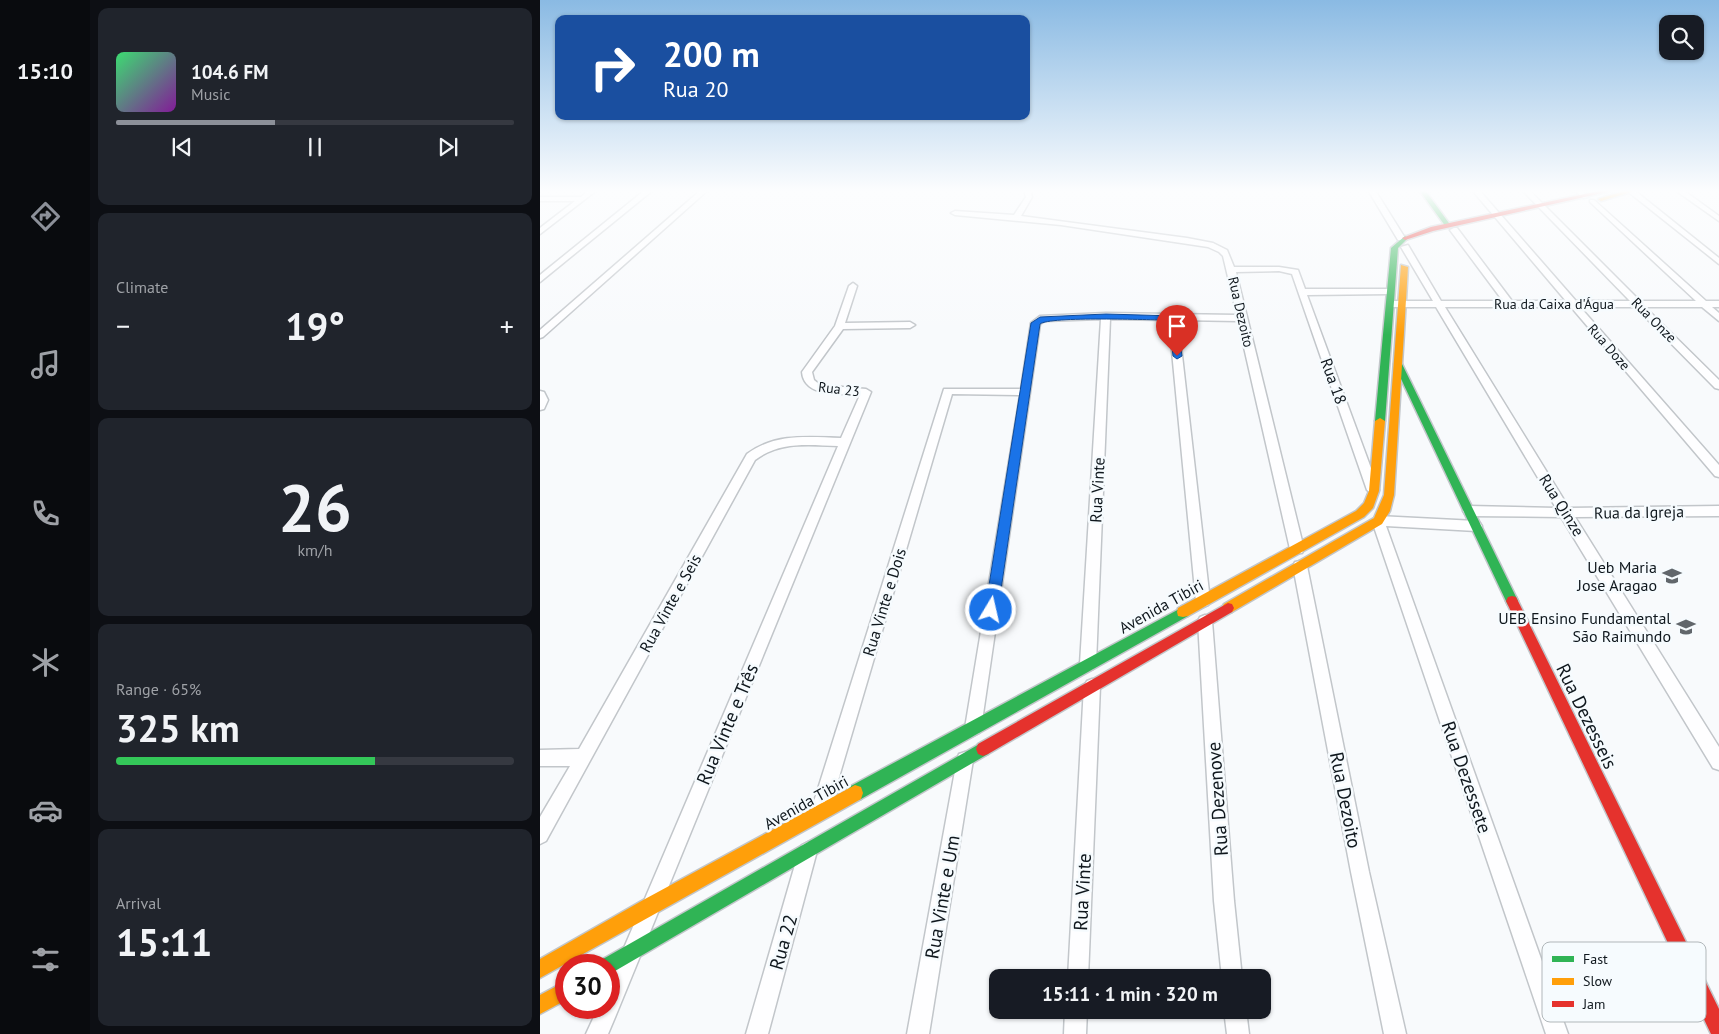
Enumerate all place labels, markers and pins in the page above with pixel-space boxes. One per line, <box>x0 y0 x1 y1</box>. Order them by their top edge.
pin <box>1156 305 1198 356</box>
place label: Ueb Maria Jose Aragao <box>1576 557 1657 595</box>
school or university icon: Ueb Maria Jose Aragao <box>1661 565 1683 587</box>
place label: UEB Ensino Fundamental São Raimundo <box>1498 608 1671 646</box>
school or university icon: UEB Ensino Fundamental São Raimundo <box>1675 616 1697 638</box>

